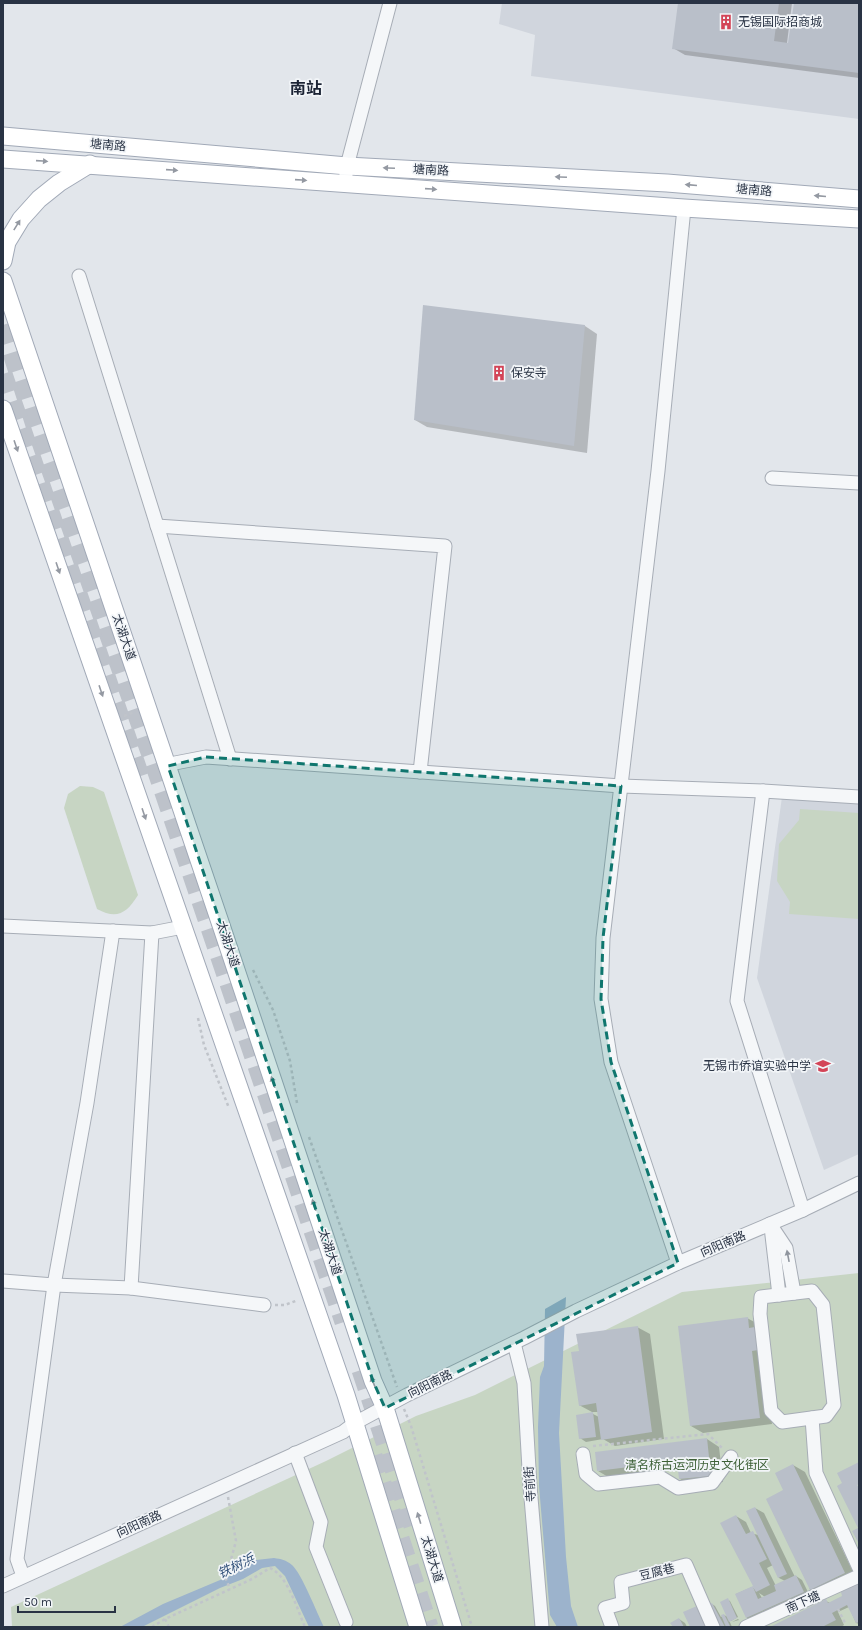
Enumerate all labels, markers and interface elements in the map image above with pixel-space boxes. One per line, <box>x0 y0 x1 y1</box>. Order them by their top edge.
building icon: 无锡国际招商城 <box>717 13 735 31</box>
place label: 无锡国际招商城 <box>738 15 822 29</box>
district label: 南站 <box>290 79 322 98</box>
street label: 塘南路 <box>89 136 127 154</box>
one-way arrow <box>36 157 48 164</box>
street label: 塘南路 <box>413 162 449 178</box>
one-way arrow <box>383 165 395 172</box>
one-way arrow <box>166 167 178 174</box>
one-way arrow <box>554 174 567 180</box>
one-way arrow <box>295 176 307 183</box>
one-way arrow <box>685 181 697 188</box>
street label: 塘南路 <box>735 181 773 199</box>
one-way arrow <box>425 186 437 193</box>
one-way arrow <box>814 192 826 199</box>
one-way arrow <box>14 220 21 231</box>
building icon: 保安寺 <box>490 364 508 382</box>
place label: 保安寺 <box>511 366 547 380</box>
one-way arrow <box>13 440 19 452</box>
one-way arrow <box>56 563 62 575</box>
street label: 太湖大道 <box>110 612 138 662</box>
one-way arrow <box>98 686 104 698</box>
one-way arrow <box>141 808 147 820</box>
street label: 太湖大道 <box>214 919 242 969</box>
school or university icon: 无锡市侨谊实验中学 <box>814 1057 832 1075</box>
place label: 无锡市侨谊实验中学 <box>703 1059 811 1073</box>
one-way arrow <box>270 1075 276 1087</box>
one-way arrow <box>311 1199 317 1211</box>
street label: 太湖大道 <box>316 1227 344 1277</box>
street label: 向阳南路 <box>698 1228 748 1260</box>
one-way arrow <box>784 1250 790 1262</box>
street label: 向阳南路 <box>405 1367 455 1401</box>
one-way arrow <box>370 1375 376 1387</box>
park label: 清名桥古运河历史文化街区 <box>625 1458 769 1472</box>
street label: 寺前街 <box>522 1466 538 1502</box>
street label: 向阳南路 <box>114 1508 164 1540</box>
one-way arrow <box>416 1511 422 1523</box>
street label: 太湖大道 <box>418 1534 446 1584</box>
water label: 铁树浜 <box>215 1550 258 1581</box>
street label: 豆腐巷 <box>638 1561 676 1583</box>
scale bar <box>18 1588 115 1614</box>
street label: 南下塘 <box>784 1588 822 1616</box>
text: 50 m <box>24 1595 52 1609</box>

